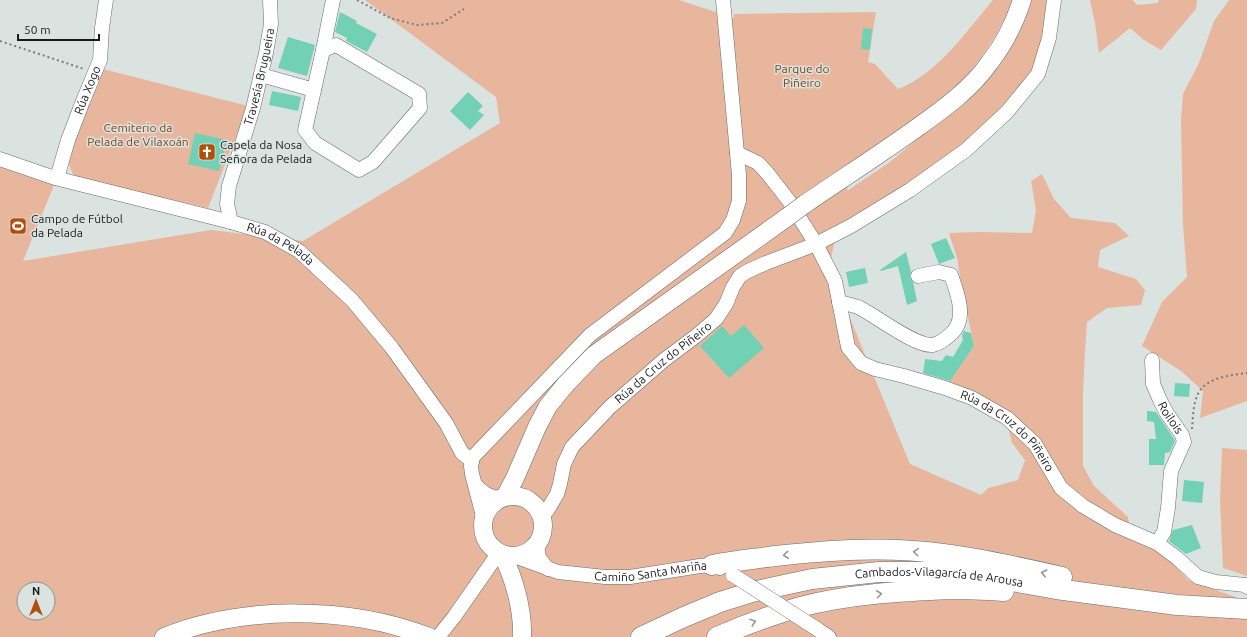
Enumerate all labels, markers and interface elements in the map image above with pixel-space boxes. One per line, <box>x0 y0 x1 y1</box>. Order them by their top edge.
scale bar <box>18 16 99 42</box>
text: 50 m <box>24 23 51 36</box>
street label: Travesía Brugueira <box>241 27 276 127</box>
park label: Parque do Piñeiro <box>774 62 830 89</box>
street label: Rúa Xogo <box>71 64 103 116</box>
park label: Cemiterio da Pelada de Vilaxoán <box>87 121 189 148</box>
place label: Capela da Nosa Señora da Pelada <box>220 138 312 165</box>
church icon: Capela da Nosa Señora da Pelada <box>197 142 217 162</box>
place label: Campo de Fútbol da Pelada <box>31 212 123 239</box>
sports icon: Campo de Fútbol da Pelada <box>8 216 28 236</box>
street label: Rúa da Pelada <box>245 220 317 267</box>
street label: Rúa da Cruz do Piñeiro <box>612 319 714 406</box>
street label: Rúa da Cruz do Piñeiro <box>959 387 1057 474</box>
street label: Roilois <box>1156 399 1186 436</box>
one-way arrow <box>913 547 919 556</box>
one-way arrow <box>783 551 789 560</box>
street label: Camiño Santa Mariña <box>594 558 707 583</box>
street label: Cambados-Vilagarcía de Arousa <box>854 565 1024 589</box>
one-way arrow <box>1040 570 1047 578</box>
north arrow <box>16 581 56 621</box>
text: N <box>32 585 40 597</box>
one-way arrow <box>876 590 882 599</box>
one-way arrow <box>749 619 756 627</box>

